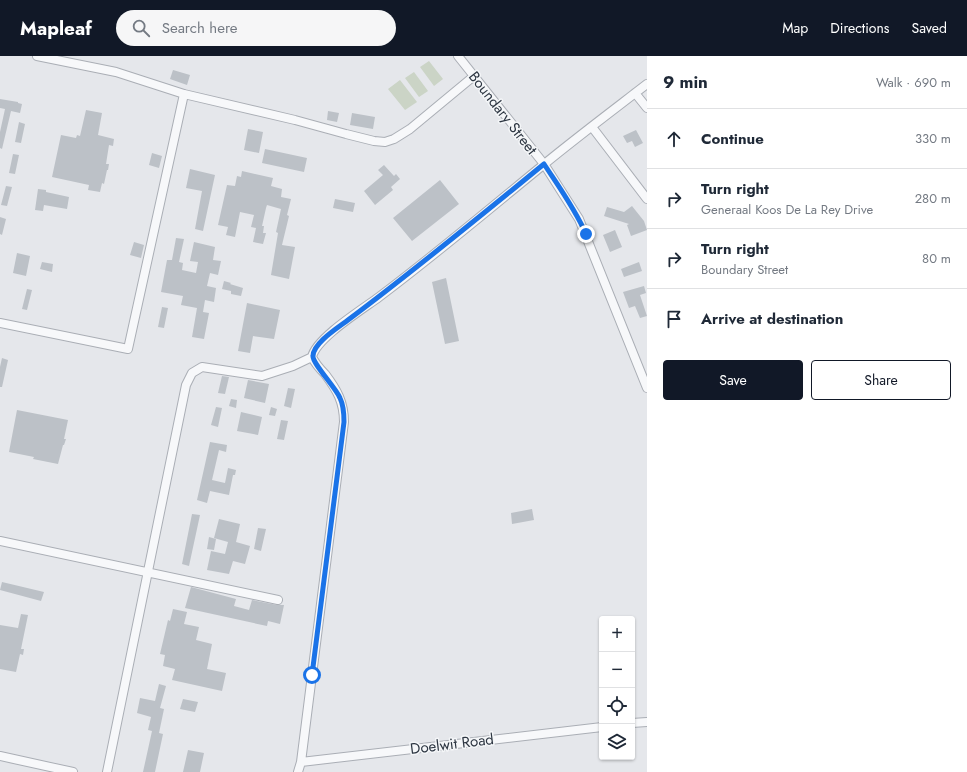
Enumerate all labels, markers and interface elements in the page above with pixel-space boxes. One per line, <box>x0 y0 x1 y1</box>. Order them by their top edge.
search box <box>116 10 396 46</box>
text: Mapleaf <box>20 15 92 42</box>
icon: search <box>130 17 152 39</box>
text: Search here <box>162 17 238 39</box>
text: Map <box>782 18 808 38</box>
text: Directions <box>830 18 890 38</box>
text: Saved <box>912 18 947 38</box>
street label: Boundary Street <box>463 67 543 160</box>
text: 9 min <box>663 70 708 94</box>
text: Walk · 690 m <box>876 73 951 92</box>
icon: ahead <box>663 128 685 150</box>
text: Continue <box>701 128 764 150</box>
text: 330 m <box>915 129 951 148</box>
text: Turn right <box>701 178 769 200</box>
icon: right <box>663 188 685 210</box>
text: 280 m <box>915 189 951 208</box>
text: Generaal Koos De La Rey Drive <box>701 200 873 219</box>
route end <box>577 225 595 243</box>
text: Turn right <box>701 238 769 260</box>
icon: right <box>663 248 685 270</box>
text: 80 m <box>922 249 951 268</box>
text: Boundary Street <box>701 260 788 279</box>
icon: arrive <box>663 308 685 330</box>
text: Arrive at destination <box>701 308 843 330</box>
button: Save <box>663 360 803 400</box>
button: Share <box>811 360 951 400</box>
map controls <box>599 616 635 760</box>
button: + <box>599 616 635 652</box>
button: − <box>599 652 635 688</box>
route start <box>303 666 321 684</box>
button: locate <box>599 688 635 724</box>
button: layers <box>599 724 635 760</box>
street label: Doelwit Road <box>409 728 495 760</box>

